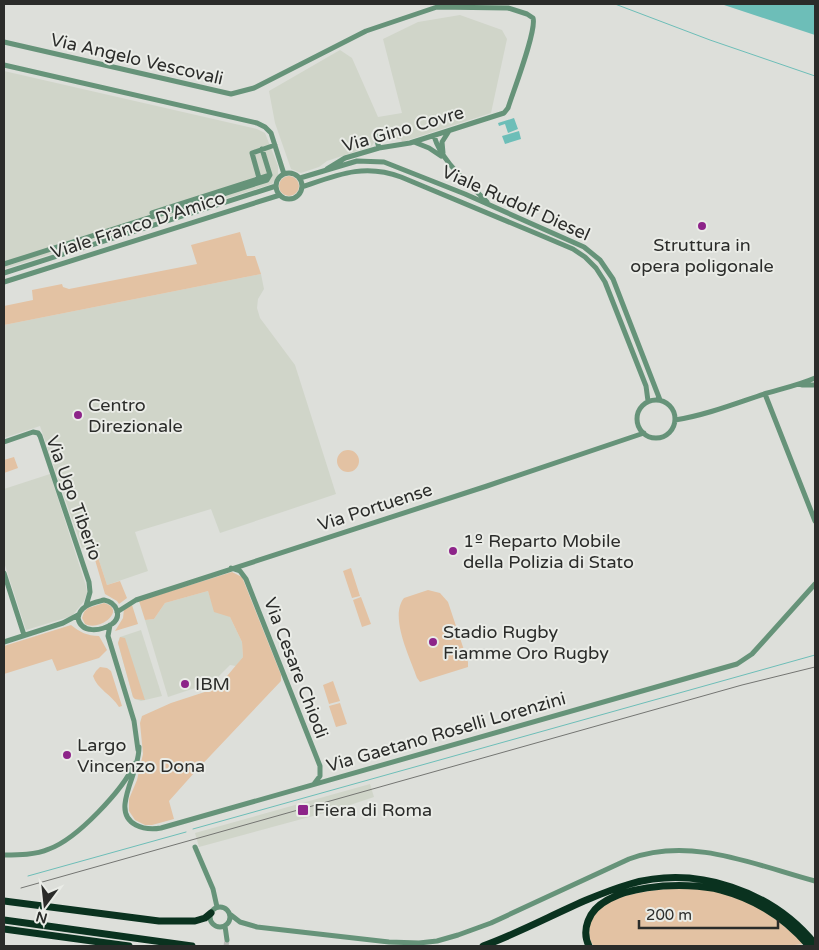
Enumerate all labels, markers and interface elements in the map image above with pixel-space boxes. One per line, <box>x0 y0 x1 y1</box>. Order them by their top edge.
street label: Via Angelo Vescovali <box>48 28 226 90</box>
street label: Via Gino Covre <box>340 101 466 157</box>
street label: Viale Rudolf Diesel <box>439 160 593 246</box>
street label: Viale Franco D'Amico <box>48 186 228 264</box>
marker: Struttura in opera poligonale <box>696 220 708 232</box>
place label: Struttura in opera poligonale <box>630 234 774 277</box>
place label: Centro Direzionale <box>88 394 183 437</box>
marker: Centro Direzionale <box>72 409 84 421</box>
street label: Via Ugo Tiberio <box>41 433 107 563</box>
street label: Via Portuense <box>315 478 435 536</box>
place label: 1º Reparto Mobile della Polizia di Stato <box>463 530 634 573</box>
marker: 1º Reparto Mobile della Polizia di Stato <box>447 545 459 557</box>
street label: Via Cesare Chiodi <box>259 595 333 741</box>
place label: Stadio Rugby Fiamme Oro Rugby <box>443 621 609 664</box>
marker: Stadio Rugby Fiamme Oro Rugby <box>427 636 439 648</box>
place label: IBM <box>195 673 230 695</box>
marker: IBM <box>179 678 191 690</box>
street label: Via Gaetano Roselli Lorenzini <box>324 687 568 777</box>
place label: Largo Vincenzo Dona <box>77 734 205 777</box>
marker: Largo Vincenzo Dona <box>61 749 73 761</box>
place label: Fiera di Roma <box>314 799 432 821</box>
marker: Fiera di Roma <box>296 803 310 817</box>
north arrow <box>20 880 70 930</box>
scale bar <box>639 898 778 930</box>
text: 200 m <box>646 906 692 924</box>
text: N <box>34 907 49 927</box>

